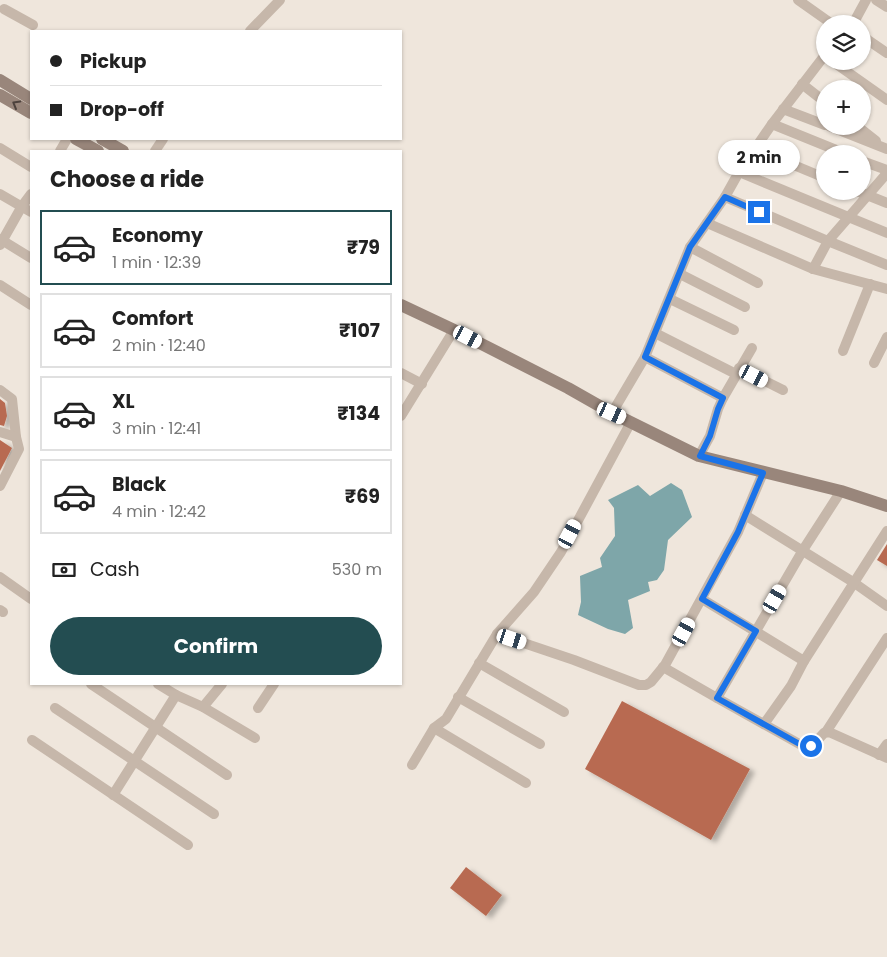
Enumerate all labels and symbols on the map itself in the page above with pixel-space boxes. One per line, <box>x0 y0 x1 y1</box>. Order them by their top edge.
one-way arrow <box>12 100 21 110</box>
callout: 2 min <box>718 140 800 174</box>
route end <box>748 201 770 223</box>
car <box>451 324 484 350</box>
car <box>737 363 770 389</box>
car <box>595 400 628 426</box>
car <box>556 517 583 551</box>
car <box>761 582 788 616</box>
car <box>670 615 697 649</box>
car <box>495 627 528 651</box>
route start <box>800 735 822 757</box>

